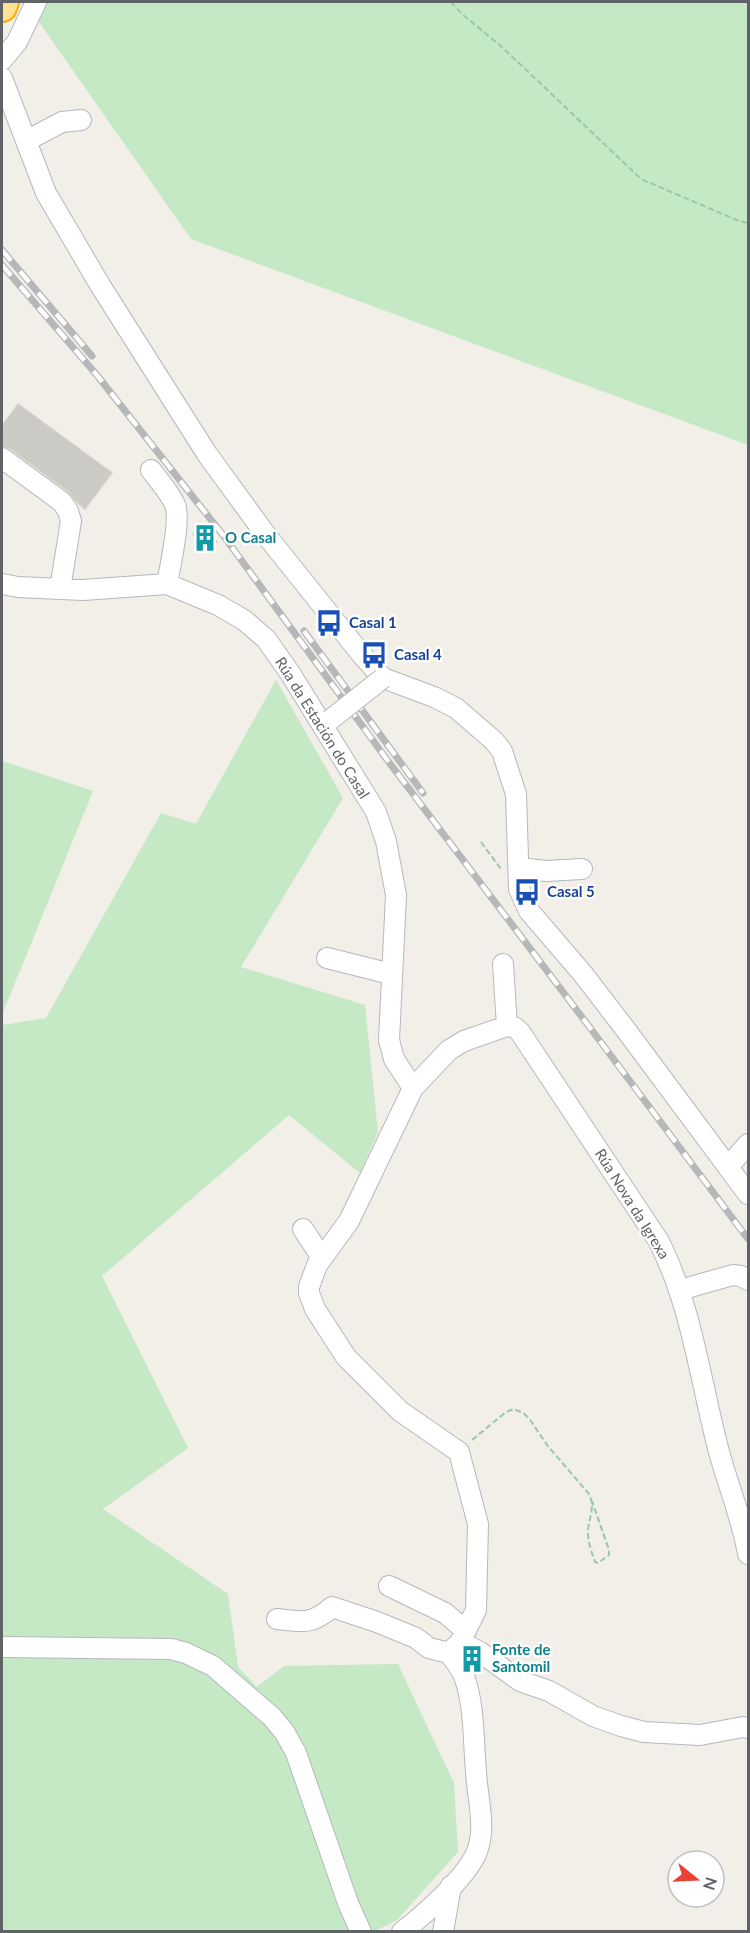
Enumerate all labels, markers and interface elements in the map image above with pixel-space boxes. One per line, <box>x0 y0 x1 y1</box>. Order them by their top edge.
building icon: O Casal <box>190 523 220 553</box>
place label: O Casal <box>225 528 276 546</box>
bus stop icon: Casal 1 <box>314 608 344 638</box>
place label: Casal 1 <box>349 613 397 631</box>
bus stop icon: Casal 4 <box>359 640 389 670</box>
place label: Casal 4 <box>394 645 442 663</box>
street label: Rúa da Estación do Casal <box>272 653 374 802</box>
bus stop icon: Casal 5 <box>512 877 542 907</box>
place label: Casal 5 <box>547 882 595 900</box>
street label: Rúa Nova da Igrexa <box>592 1145 674 1262</box>
place label: Fonte de Santomil <box>492 1640 551 1675</box>
building icon: Fonte de Santomil <box>457 1644 487 1674</box>
north arrow <box>666 1849 726 1909</box>
text: N <box>700 1875 722 1893</box>

